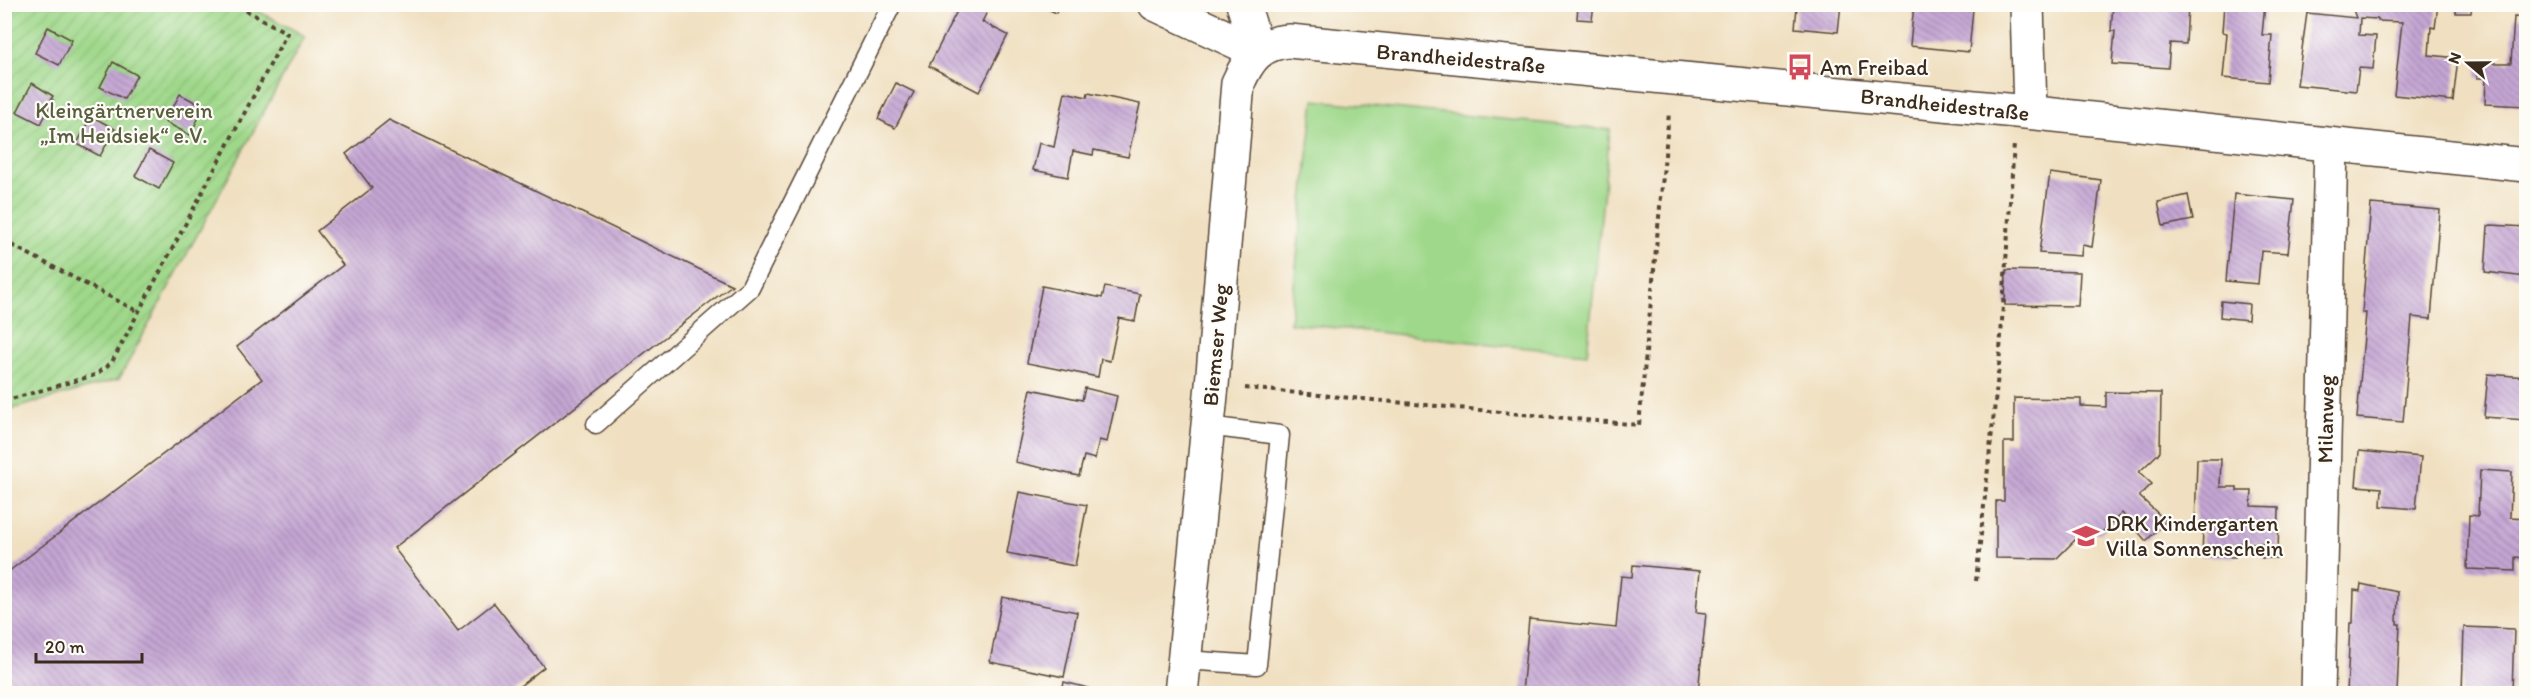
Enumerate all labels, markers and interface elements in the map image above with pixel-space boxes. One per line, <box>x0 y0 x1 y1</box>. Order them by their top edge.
north arrow <box>2438 33 2498 93</box>
street label: Brandheidestraße <box>1375 38 1547 79</box>
text: N <box>2444 50 2465 66</box>
bus stop icon: Am Freibad <box>1785 52 1815 82</box>
place label: Am Freibad <box>1820 54 1928 81</box>
street label: Brandheidestraße <box>1859 82 2031 127</box>
park label: Kleingärtnerverein „Im Heidsiek“ e.V. <box>35 97 213 149</box>
street label: Biemser Weg <box>1197 282 1234 407</box>
street label: Milanweg <box>2311 374 2340 464</box>
place label: DRK Kindergarten Villa Sonnenschein <box>2106 510 2284 562</box>
school or university icon: DRK Kindergarten Villa Sonnenschein <box>2071 521 2101 551</box>
scale bar <box>36 626 142 664</box>
text: 20 m <box>45 636 85 658</box>

